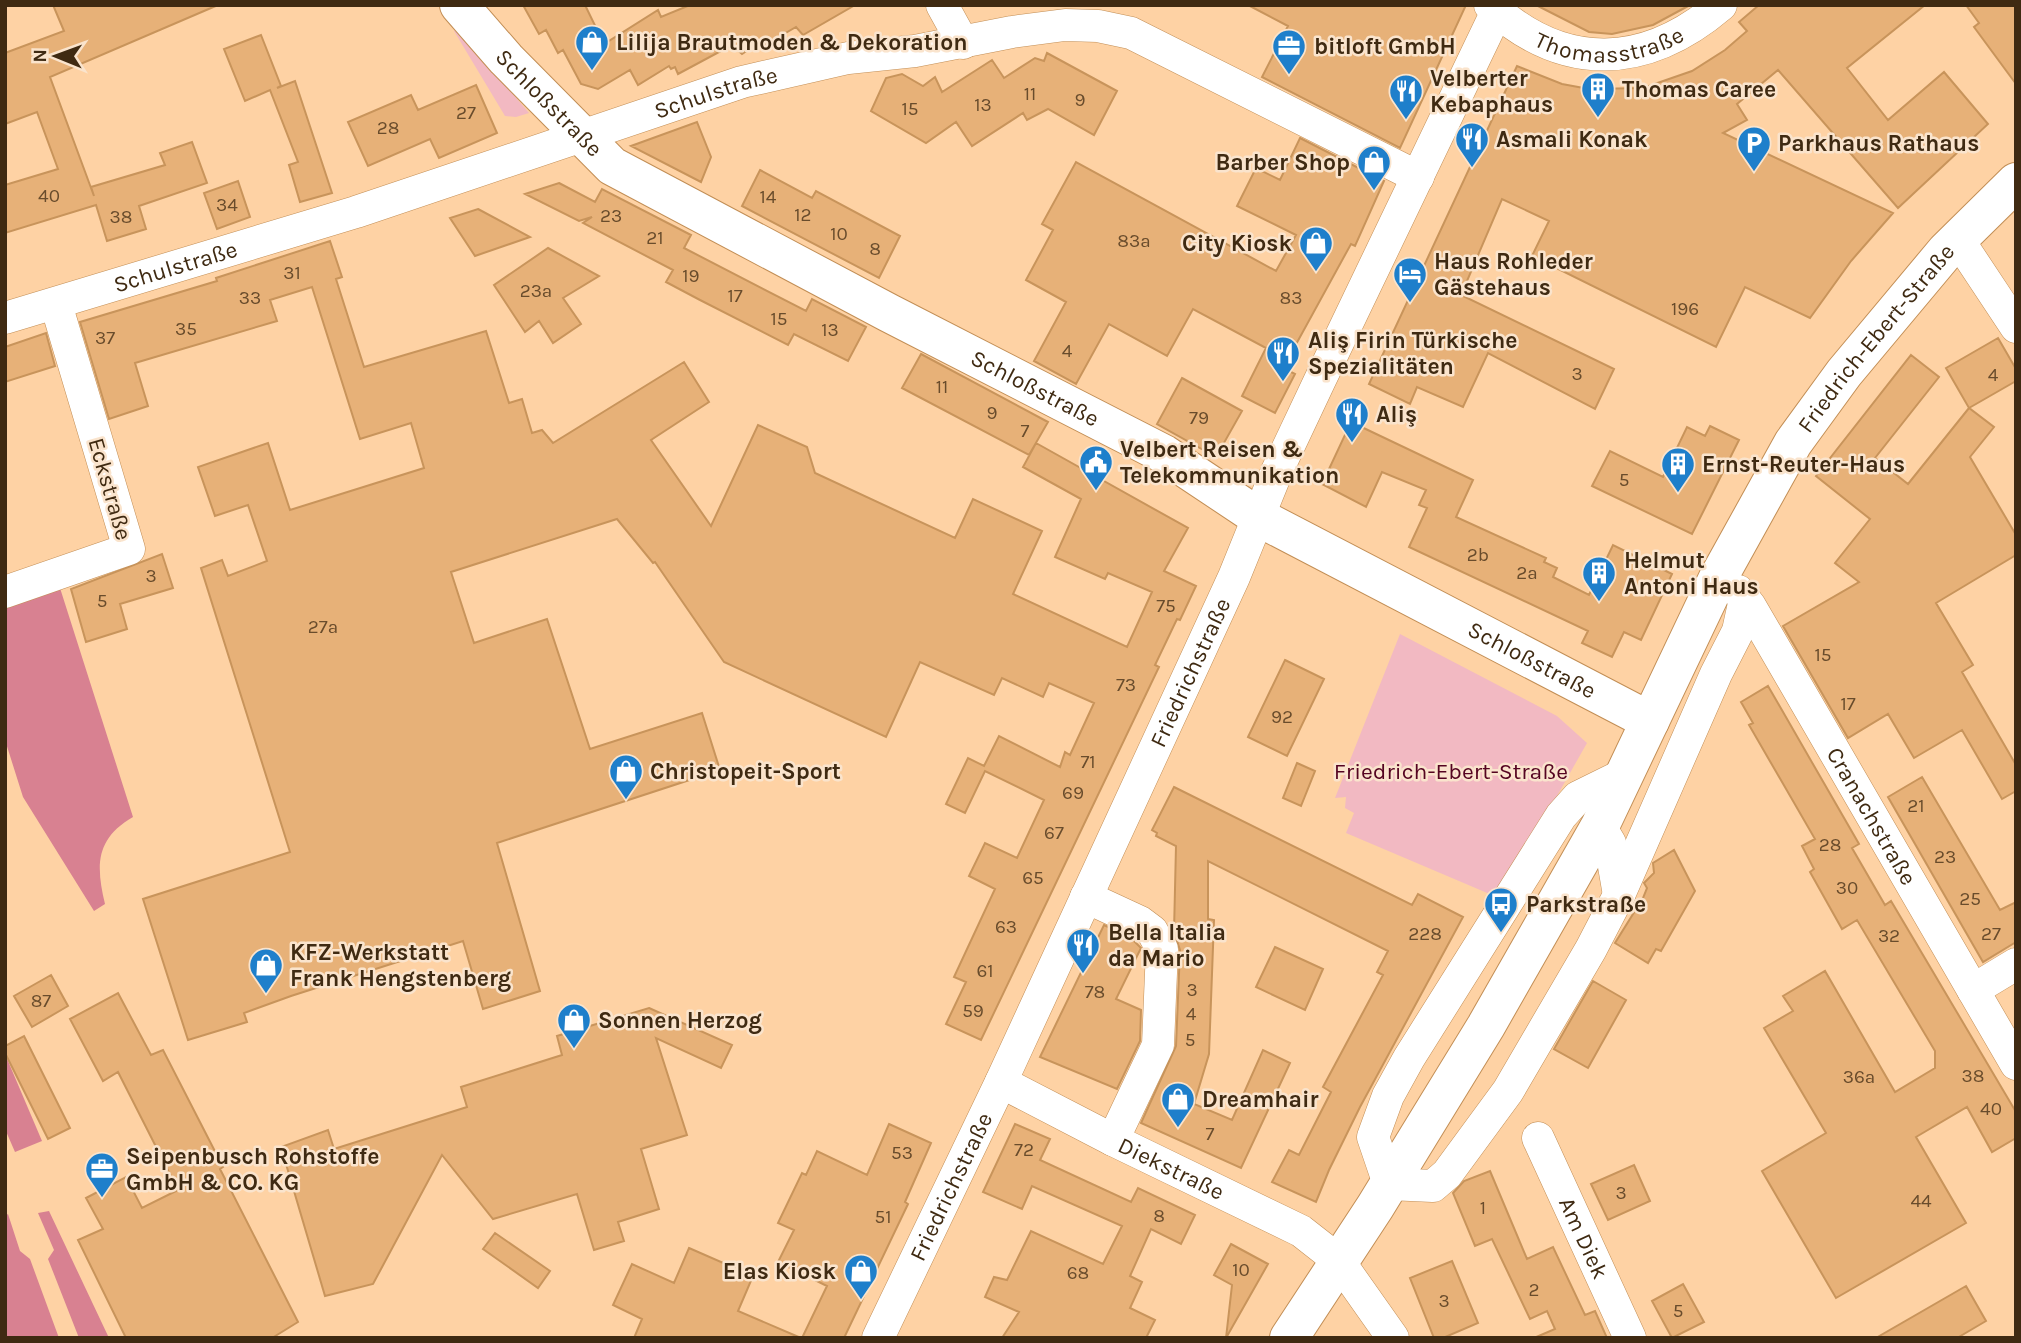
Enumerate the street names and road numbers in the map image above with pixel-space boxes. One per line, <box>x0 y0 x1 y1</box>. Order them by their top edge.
street label: Thomasstraße <box>1531 21 1688 68</box>
street label: Schloßstraße <box>490 43 608 162</box>
street label: Schulstraße <box>651 61 780 124</box>
street label: Schulstraße <box>110 235 240 298</box>
street label: Friedrich-Ebert-Straße <box>1792 238 1960 438</box>
street label: Schloßstraße <box>966 344 1104 432</box>
street label: Eckstraße <box>82 435 138 543</box>
street label: Friedrichstraße <box>1144 594 1236 751</box>
street label: Schloßstraße <box>1464 615 1601 704</box>
street label: Cranachstraße <box>1821 742 1923 890</box>
street label: Friedrichstraße <box>904 1108 998 1265</box>
street label: Diekstraße <box>1114 1131 1229 1205</box>
street label: Am Diek <box>1554 1193 1614 1283</box>

